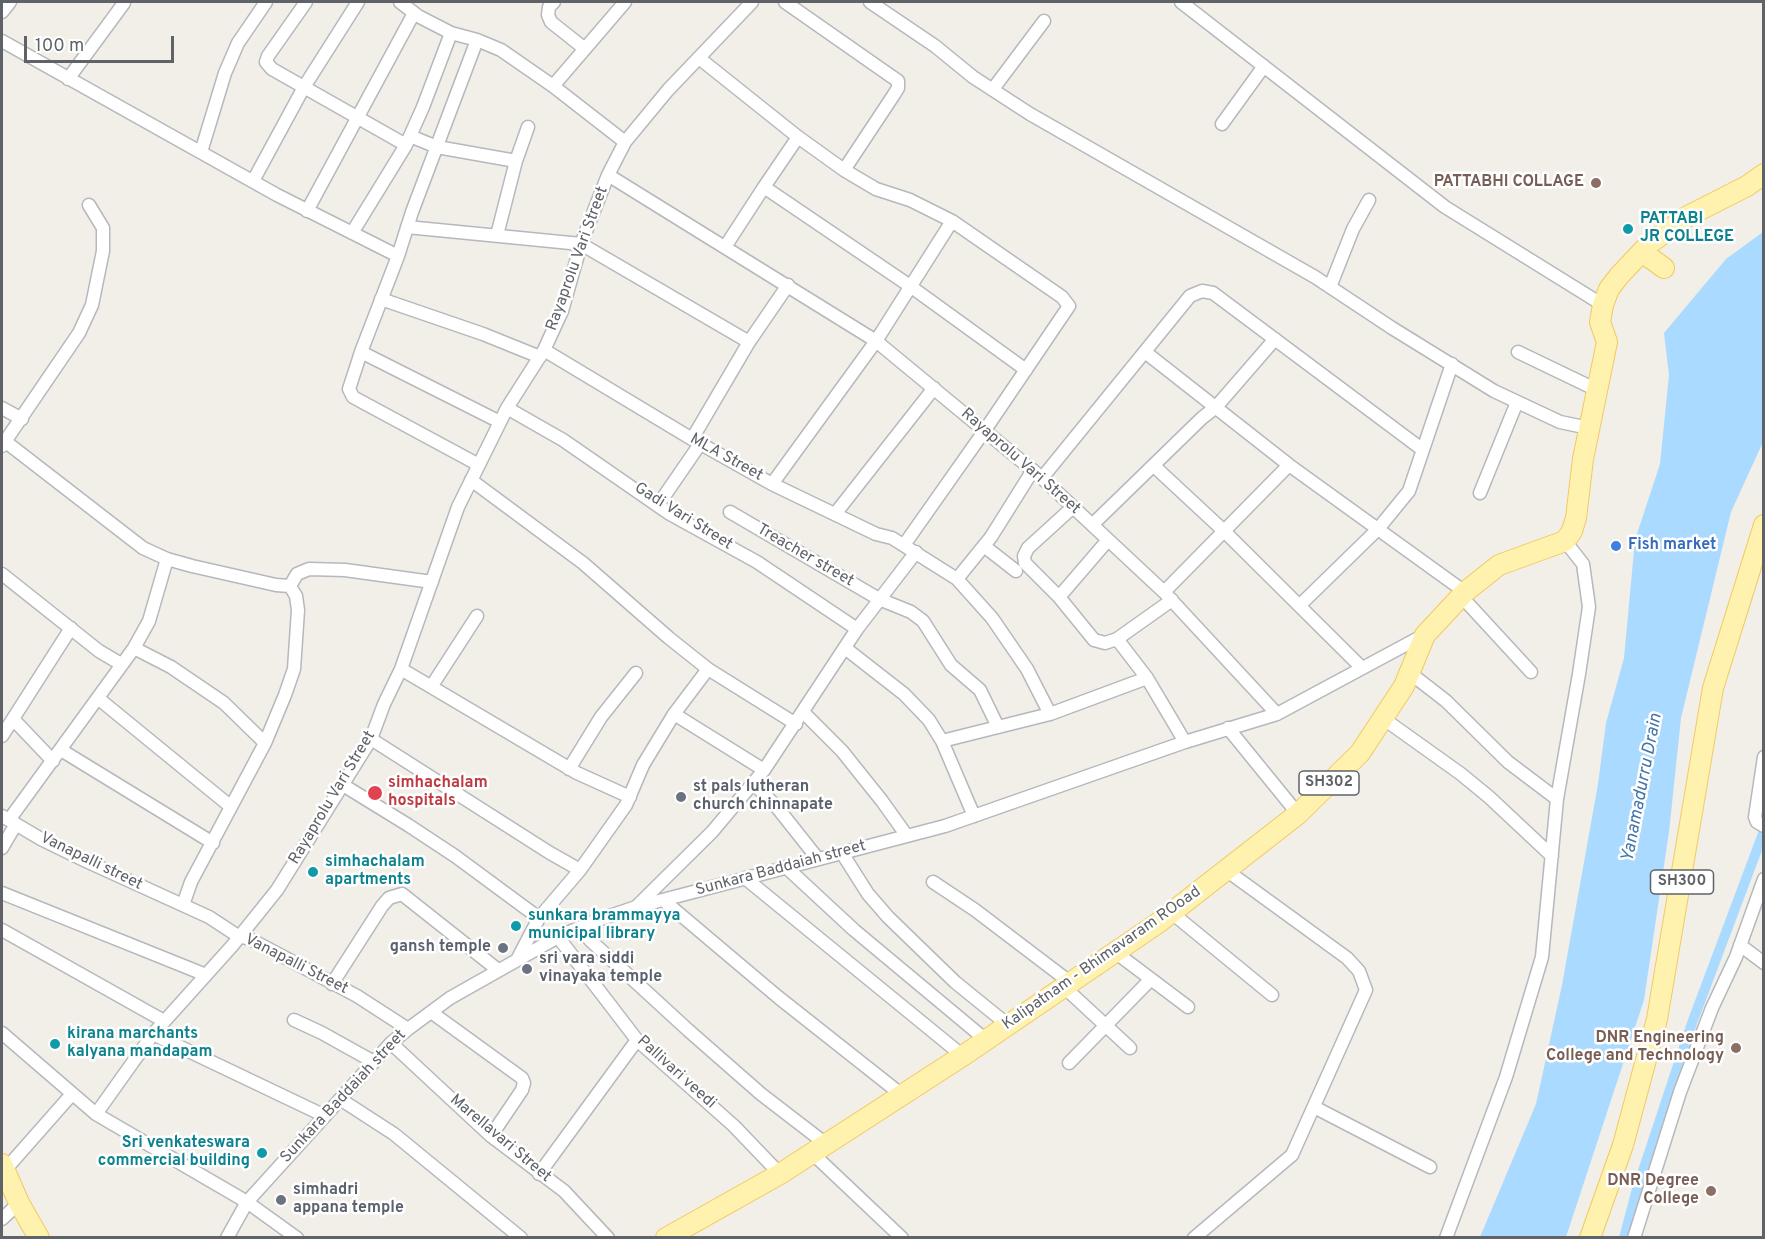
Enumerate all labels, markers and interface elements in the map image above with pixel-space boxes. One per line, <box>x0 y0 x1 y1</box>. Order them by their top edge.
scale bar <box>27 24 177 62</box>
text: 100 m <box>35 35 84 58</box>
place label: PATTABHI COLLAGE <box>1434 173 1584 193</box>
marker: PATTABHI COLLAGE <box>1589 176 1603 190</box>
street label: Rayaprolu Vari Street <box>543 184 613 334</box>
place label: PATTABI JR COLLEGE <box>1640 210 1734 248</box>
marker: PATTABI JR COLLEGE <box>1621 222 1635 236</box>
street label: Rayaprolu Vari Street <box>956 405 1084 519</box>
street label: MLA Street <box>686 430 766 486</box>
street label: Gadi Vari Street <box>630 479 736 555</box>
street label: Treacher street <box>753 520 857 592</box>
place label: Fish market <box>1628 536 1716 556</box>
marker: Fish market <box>1609 539 1623 553</box>
water label: Yanamadurru Drain <box>1618 712 1668 864</box>
street label: Rayaprolu Vari Street <box>286 728 380 868</box>
road number: SH302 <box>1299 771 1359 795</box>
place label: simhachalam hospitals <box>388 774 488 812</box>
place label: st pals lutheran church chinnapate <box>693 778 833 816</box>
marker: simhachalam hospitals <box>366 784 384 802</box>
marker: st pals lutheran church chinnapate <box>674 790 688 804</box>
street label: Vanapalli street <box>37 829 145 895</box>
street label: Sunkara Baddaiah street <box>694 837 868 901</box>
place label: simhachalam apartments <box>325 853 425 891</box>
marker: simhachalam apartments <box>306 865 320 879</box>
road number: SH300 <box>1650 870 1714 894</box>
street label: Kalipatnam - Bhimavaram ROoad <box>999 883 1205 1035</box>
place label: sunkara brammayya municipal library <box>528 907 680 945</box>
marker: sunkara brammayya municipal library <box>509 919 523 933</box>
street label: Vanapalli Street <box>241 931 351 999</box>
place label: gansh temple <box>390 938 491 958</box>
marker: gansh temple <box>496 941 510 955</box>
place label: sri vara siddi vinayaka temple <box>539 950 662 988</box>
marker: sri vara siddi vinayaka temple <box>520 962 534 976</box>
place label: kirana marchants kalyana mandapam <box>67 1025 213 1063</box>
street label: Sunkara Baddaiah street <box>277 1026 411 1168</box>
place label: DNR Engineering College and Technology <box>1546 1029 1724 1067</box>
street label: Pallivari veedi <box>632 1032 720 1114</box>
marker: kirana marchants kalyana mandapam <box>48 1037 62 1051</box>
marker: DNR Engineering College and Technology <box>1729 1041 1743 1055</box>
street label: Marellavari Street <box>445 1091 555 1187</box>
place label: Sri venkateswara commercial building <box>98 1134 250 1172</box>
marker: Sri venkateswara commercial building <box>255 1146 269 1160</box>
place label: DNR Degree College <box>1607 1172 1699 1210</box>
place label: simhadri appana temple <box>293 1181 404 1219</box>
marker: DNR Degree College <box>1704 1184 1718 1198</box>
marker: simhadri appana temple <box>274 1193 288 1207</box>

